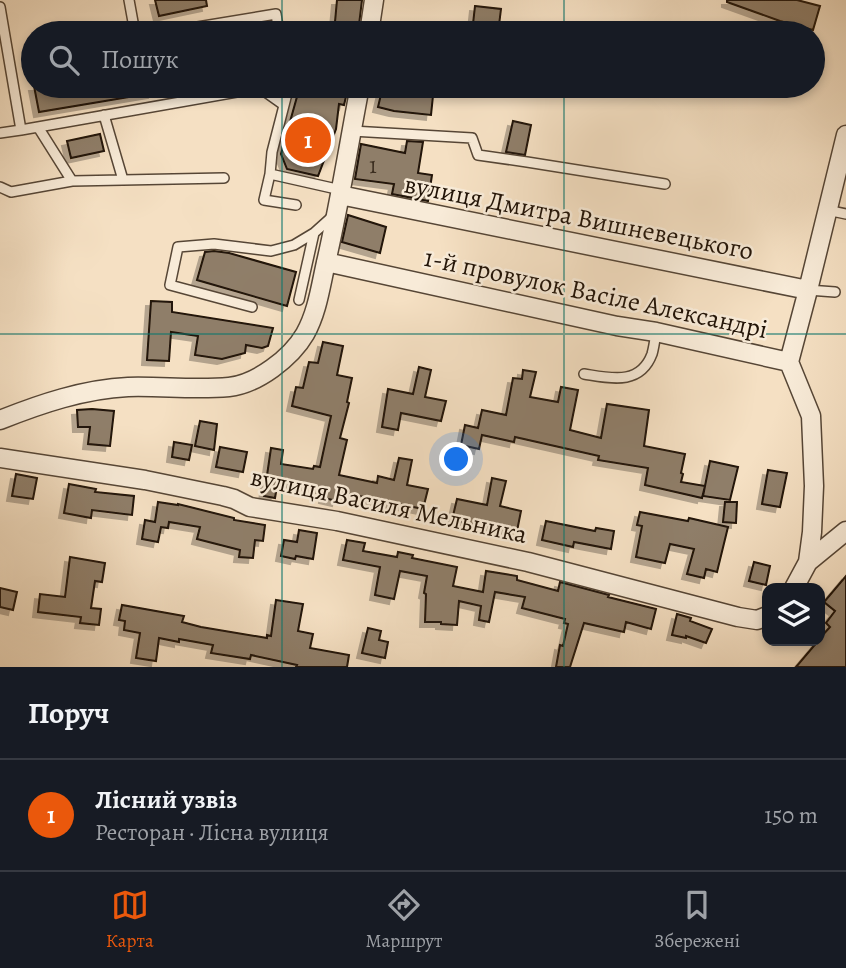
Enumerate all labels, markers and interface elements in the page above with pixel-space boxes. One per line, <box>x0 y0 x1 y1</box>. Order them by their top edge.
search box <box>21 21 825 98</box>
icon: search <box>45 41 83 79</box>
text: Пошук <box>101 42 179 77</box>
pin: 1 <box>285 114 331 166</box>
house number: 1 <box>369 150 377 181</box>
street label: вулиця Дмитра Вишневецького <box>401 166 756 269</box>
street label: 1-й провулок Васіле Александрі <box>421 240 771 347</box>
your location <box>439 442 473 476</box>
street label: вулиця Василя Мельника <box>247 459 530 552</box>
map controls <box>762 583 825 646</box>
button: layers <box>762 583 825 646</box>
text: Поруч <box>28 693 109 733</box>
text: Лісний узвіз <box>95 782 237 817</box>
text: 1 <box>47 800 55 831</box>
text: 150 m <box>764 800 818 831</box>
text: Ресторан · Лісна вулиця <box>95 817 329 848</box>
tab: Карта <box>106 886 154 954</box>
tab: Маршрут <box>365 886 442 954</box>
tab: Збережені <box>654 886 740 954</box>

